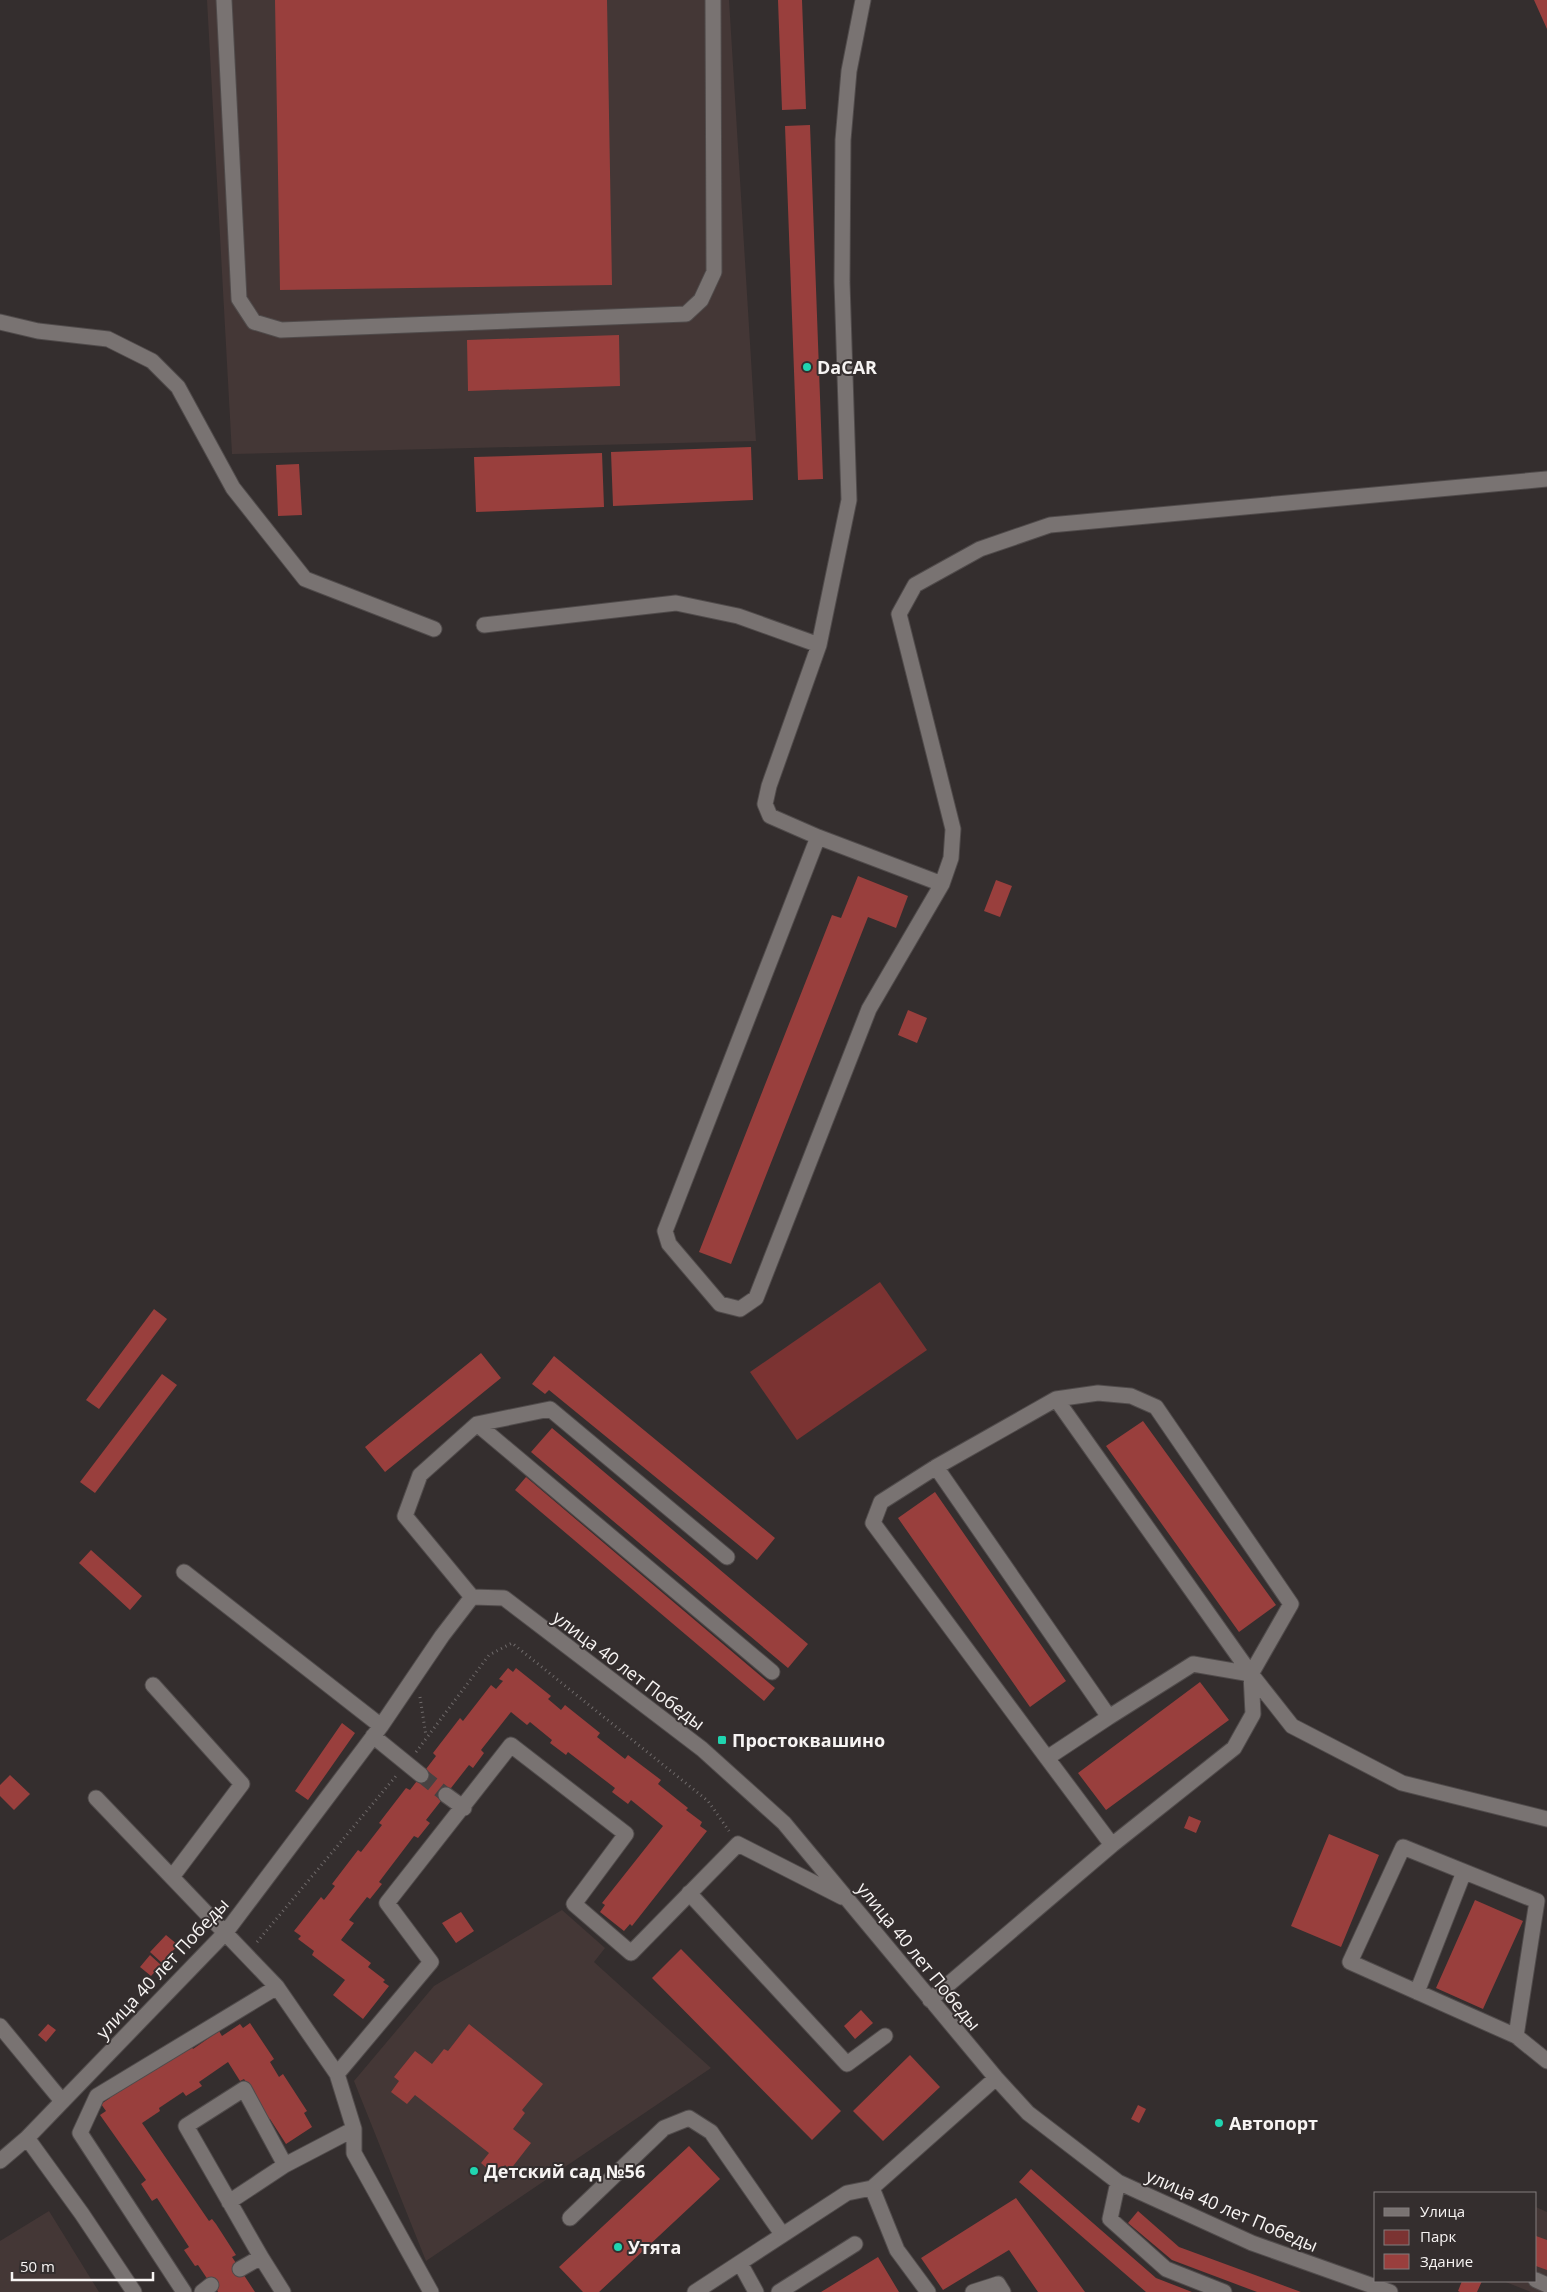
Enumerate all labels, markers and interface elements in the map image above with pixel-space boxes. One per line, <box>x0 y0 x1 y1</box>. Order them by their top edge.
place label: DaCAR <box>817 355 877 379</box>
marker: DaCAR <box>801 361 813 373</box>
street label: улица 40 лет Победы <box>548 1605 710 1735</box>
place label: Простоквашино <box>732 1728 885 1752</box>
marker: Простоквашино <box>716 1734 728 1746</box>
street label: улица 40 лет Победы <box>852 1877 986 2035</box>
street label: улица 40 лет Победы <box>90 1892 234 2044</box>
place label: Автопорт <box>1229 2111 1318 2135</box>
marker: Автопорт <box>1213 2117 1225 2129</box>
place label: Детский сад №56 <box>484 2159 645 2183</box>
street label: улица 40 лет Победы <box>1142 2163 1322 2257</box>
marker: Детский сад №56 <box>468 2165 480 2177</box>
legend <box>1374 2192 1537 2282</box>
text: Улица <box>1420 2201 1465 2221</box>
text: Парк <box>1420 2226 1456 2246</box>
place label: Утята <box>628 2235 681 2259</box>
marker: Утята <box>612 2241 624 2253</box>
scale bar <box>12 2250 154 2282</box>
text: Здание <box>1420 2251 1473 2271</box>
text: 50 m <box>20 2256 55 2276</box>

